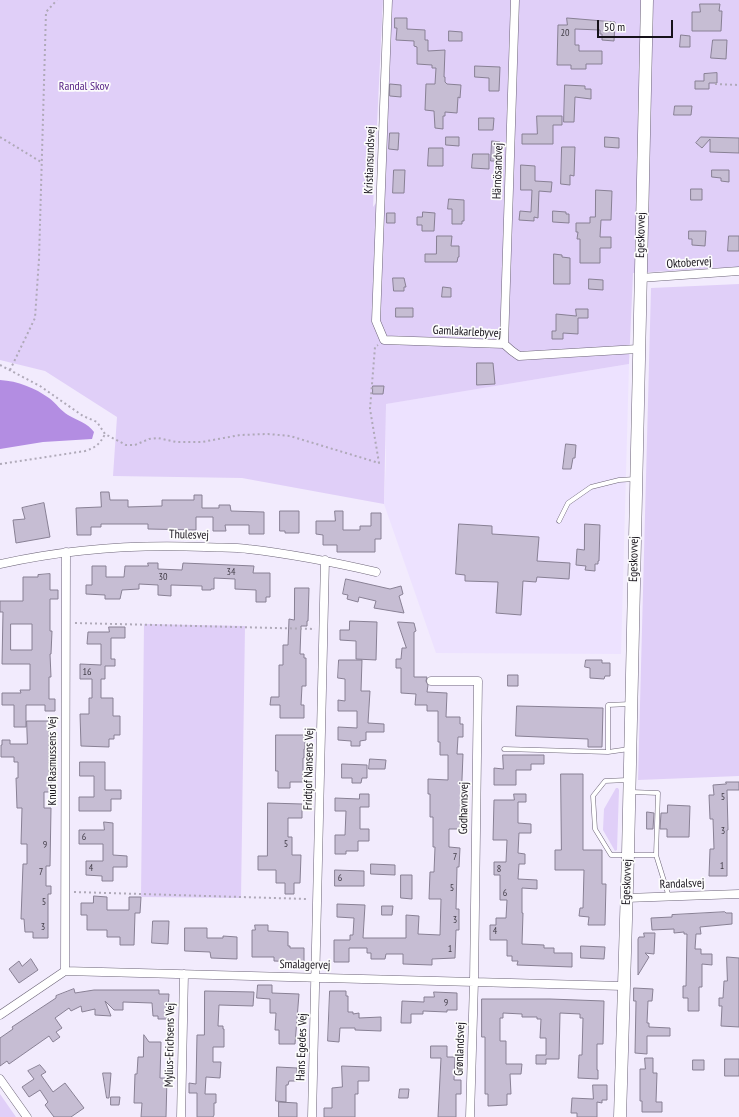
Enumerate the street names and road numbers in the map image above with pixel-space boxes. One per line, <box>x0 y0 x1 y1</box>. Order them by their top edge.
street label: Kristiansundsvej <box>362 126 378 194</box>
street label: Härnösandvej <box>490 143 506 199</box>
street label: Egeskovvej <box>633 212 649 258</box>
street label: Oktobervej <box>666 254 712 272</box>
street label: Gamlakarlebyvej <box>432 323 502 341</box>
street label: Thulesvej <box>169 527 209 543</box>
street label: Egeskovvej <box>626 536 642 582</box>
street label: Knud Rasmussens Vej <box>46 717 60 805</box>
street label: Fridtjof Nansens Vej <box>301 728 317 810</box>
street label: Godhavnsvej <box>456 782 472 834</box>
street label: Egeskovvej <box>619 859 635 905</box>
street label: Randalsvej <box>659 876 705 892</box>
street label: Smalagervej <box>279 957 331 973</box>
street label: Mylius-Erichsens Vej <box>162 1003 178 1087</box>
street label: Hans Egedes Vej <box>294 1013 310 1081</box>
street label: Grønlandsvej <box>452 1022 468 1076</box>

